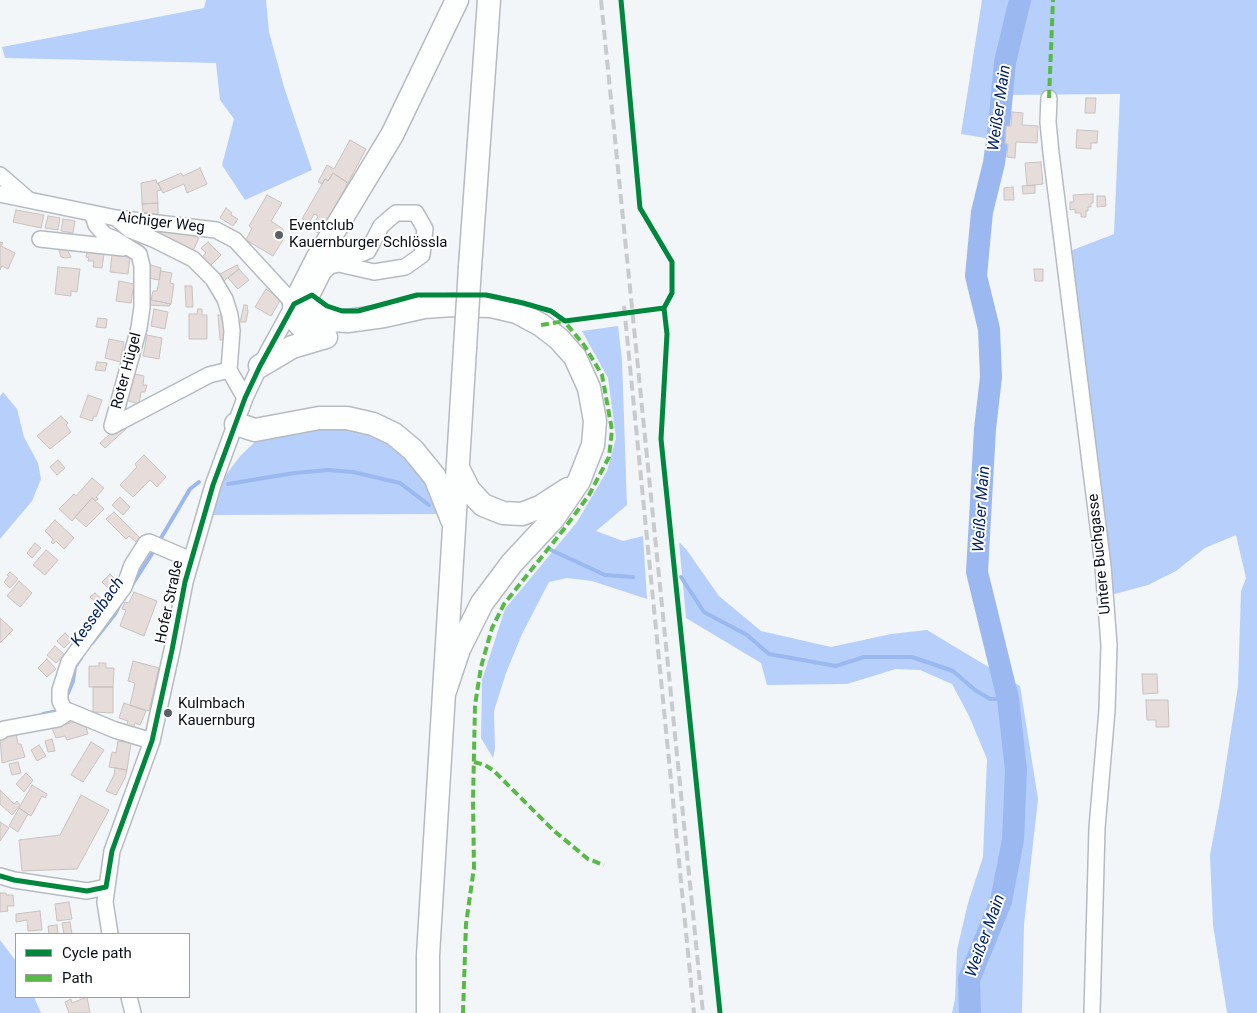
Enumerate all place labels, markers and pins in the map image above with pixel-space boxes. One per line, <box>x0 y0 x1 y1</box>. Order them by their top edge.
place label: Eventclub Kauernburger Schlössla <box>289 217 447 252</box>
marker: Eventclub Kauernburger Schlössla <box>273 229 285 241</box>
place label: Kulmbach Kauernburg <box>178 695 255 730</box>
marker: Kulmbach Kauernburg <box>162 707 174 719</box>

